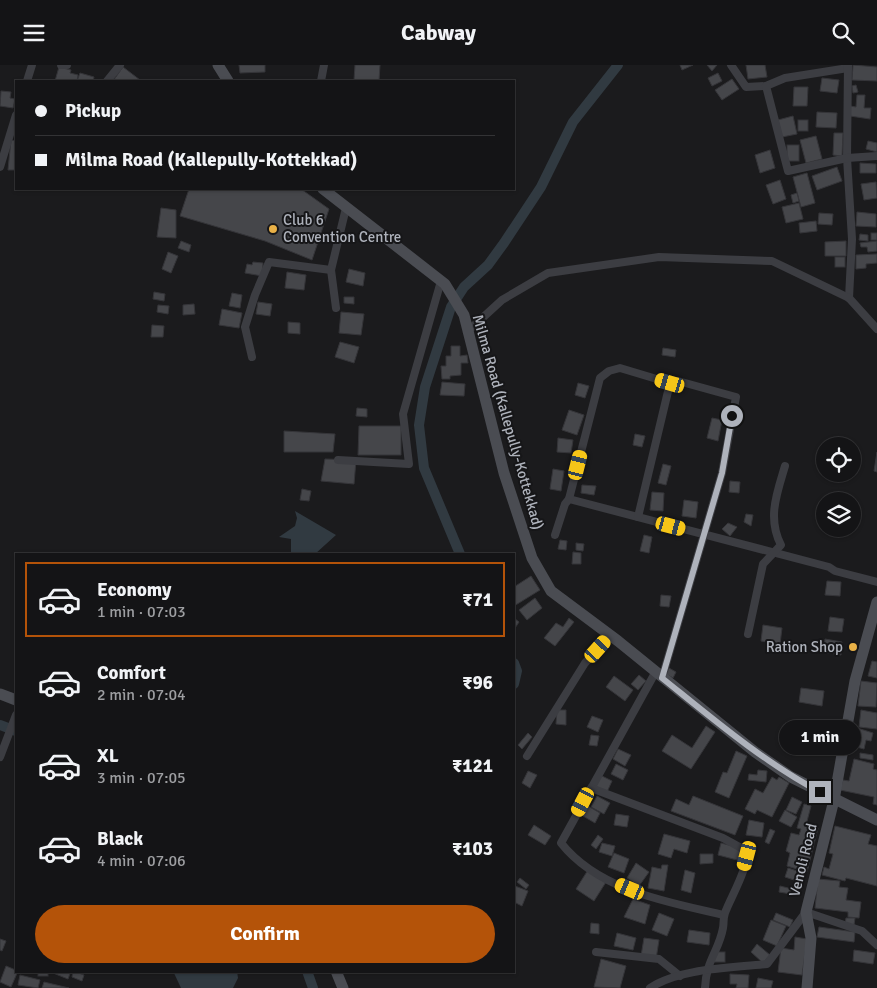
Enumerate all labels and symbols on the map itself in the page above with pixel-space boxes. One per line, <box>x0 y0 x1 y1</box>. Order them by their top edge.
place label: Club 6 Convention Centre <box>283 211 401 246</box>
marker: Club 6 Convention Centre <box>267 223 279 235</box>
street label: Milma Road (Kallepully-Kottekkad) <box>469 312 547 532</box>
car <box>653 372 686 394</box>
route start <box>721 405 743 427</box>
car <box>567 449 588 481</box>
car <box>654 515 687 537</box>
car <box>582 633 613 665</box>
place label: Ration Shop <box>766 638 843 656</box>
marker: Ration Shop <box>847 641 859 653</box>
callout: 1 min <box>779 719 861 755</box>
route end <box>809 781 831 803</box>
car <box>569 785 596 819</box>
street label: Venoli Road <box>785 821 821 899</box>
car <box>735 840 758 872</box>
car <box>613 876 646 902</box>

